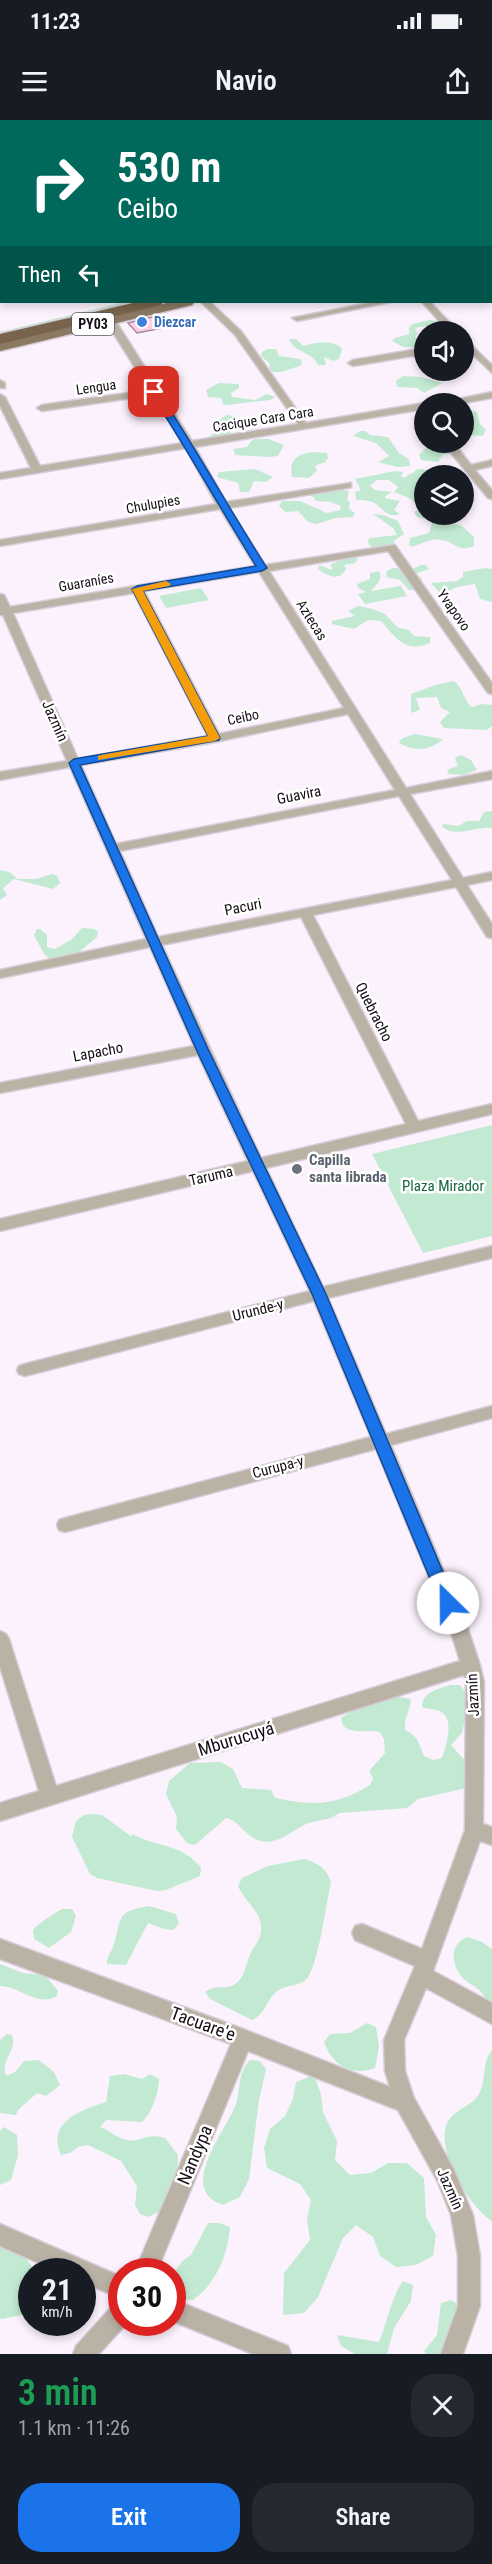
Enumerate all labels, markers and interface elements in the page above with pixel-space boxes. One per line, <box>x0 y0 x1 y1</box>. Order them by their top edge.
text: 11:23 <box>30 9 81 34</box>
icon: menu <box>18 65 51 98</box>
text: Navio <box>215 65 277 97</box>
icon: share <box>441 65 474 98</box>
text: 530 m <box>117 143 222 192</box>
icon: right <box>18 144 96 222</box>
text: Ceibo <box>117 193 178 225</box>
icon: left <box>73 258 106 291</box>
text: Then <box>18 262 61 287</box>
road number: PY03 <box>72 313 114 335</box>
place label: Diezcar <box>154 314 196 330</box>
marker: Diezcar <box>135 315 149 329</box>
map controls <box>414 321 474 525</box>
button: sound <box>414 321 474 381</box>
pin <box>128 366 179 417</box>
icon: arrive <box>137 375 170 408</box>
street label: Lengua <box>75 376 117 398</box>
button: search <box>414 393 474 453</box>
street label: Cacique Cara Cara <box>211 403 315 435</box>
button: layers <box>414 465 474 525</box>
street label: Chulupies <box>125 491 181 517</box>
street label: Guaraníes <box>57 569 115 595</box>
street label: Yvapovo <box>434 586 474 634</box>
street label: Aztecas <box>293 597 331 643</box>
street label: Jazmín <box>38 698 72 744</box>
street label: Ceibo <box>226 706 260 728</box>
street label: Guavira <box>275 782 323 808</box>
street label: Pacuri <box>223 895 263 919</box>
street label: Quebracho <box>351 979 397 1045</box>
street label: Lapacho <box>71 1038 125 1066</box>
place label: Capilla santa librada <box>309 1151 387 1186</box>
street label: Taruma <box>187 1162 235 1190</box>
marker: Capilla santa librada <box>290 1162 304 1176</box>
park label: Plaza Mirador <box>402 1177 484 1195</box>
street label: Urunde-y <box>231 1295 285 1325</box>
street label: Curupa-y <box>250 1452 306 1482</box>
position arrow <box>416 1571 480 1635</box>
street label: Jazmín <box>463 1673 483 1717</box>
street label: Mburucuyá <box>195 1717 276 1760</box>
street label: Tacuare'e <box>168 2002 238 2045</box>
street label: Nandypa <box>173 2122 216 2188</box>
street label: Jazmín <box>433 2166 467 2212</box>
speed limit sign: 30 <box>108 2258 186 2336</box>
text: 21 <box>42 2272 72 2307</box>
text: km/h <box>42 2303 72 2321</box>
text: 3 min <box>18 2372 98 2414</box>
button: close <box>411 2374 474 2437</box>
text: 1.1 km · 11:26 <box>18 2416 130 2440</box>
button: Exit <box>18 2483 240 2552</box>
button: Share <box>252 2483 474 2552</box>

